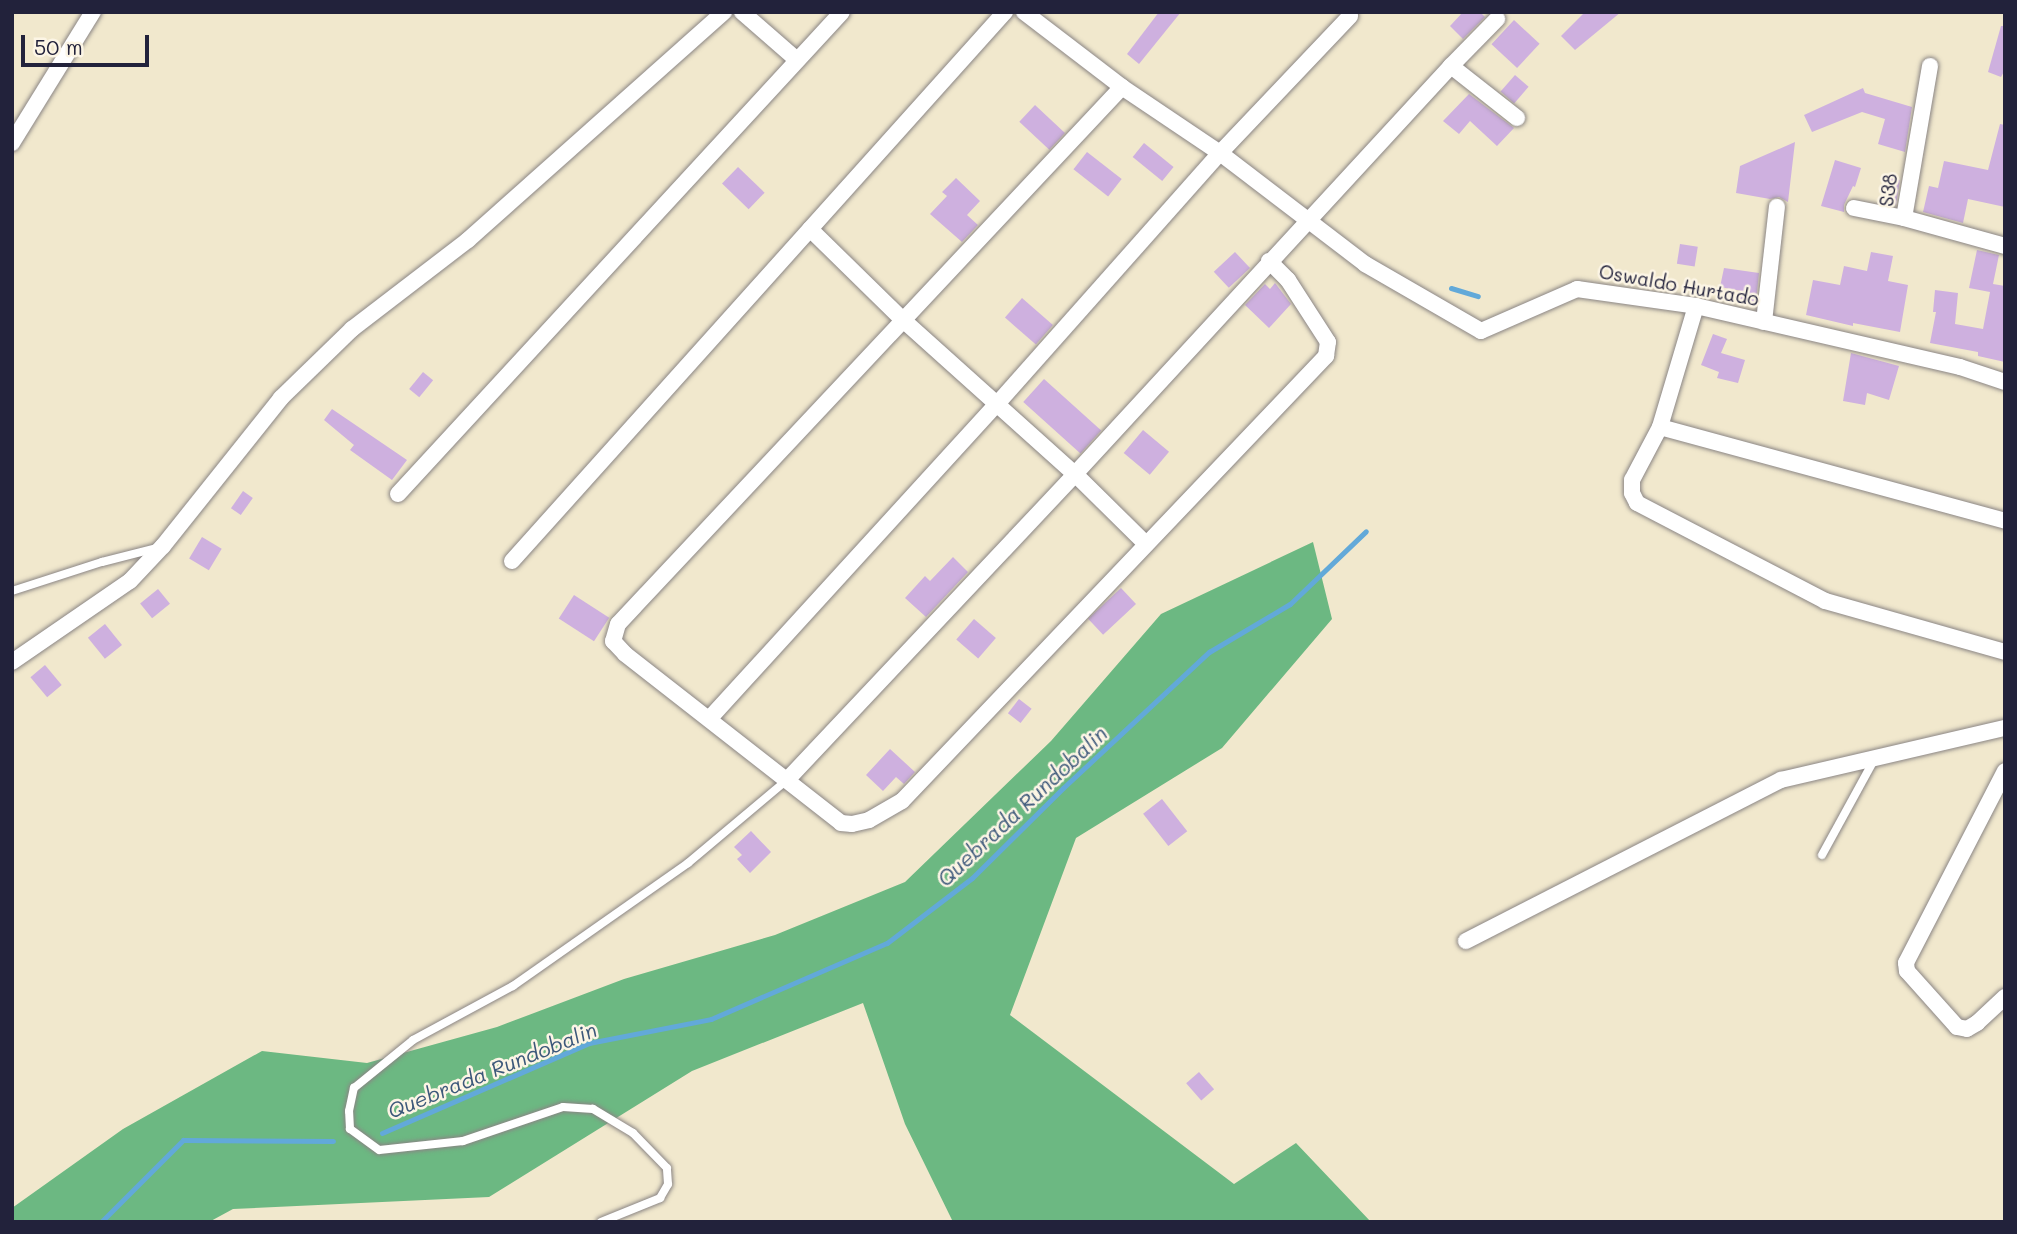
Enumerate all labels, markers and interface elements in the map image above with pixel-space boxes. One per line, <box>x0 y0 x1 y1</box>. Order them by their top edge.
scale bar <box>24 21 152 65</box>
text: 50 m <box>34 33 83 60</box>
street label: S38 <box>1874 172 1902 208</box>
street label: Oswaldo Hurtado <box>1597 260 1761 310</box>
water label: Quebrada Rundobalin <box>932 721 1112 891</box>
water label: Quebrada Rundobalin <box>384 1017 600 1123</box>

